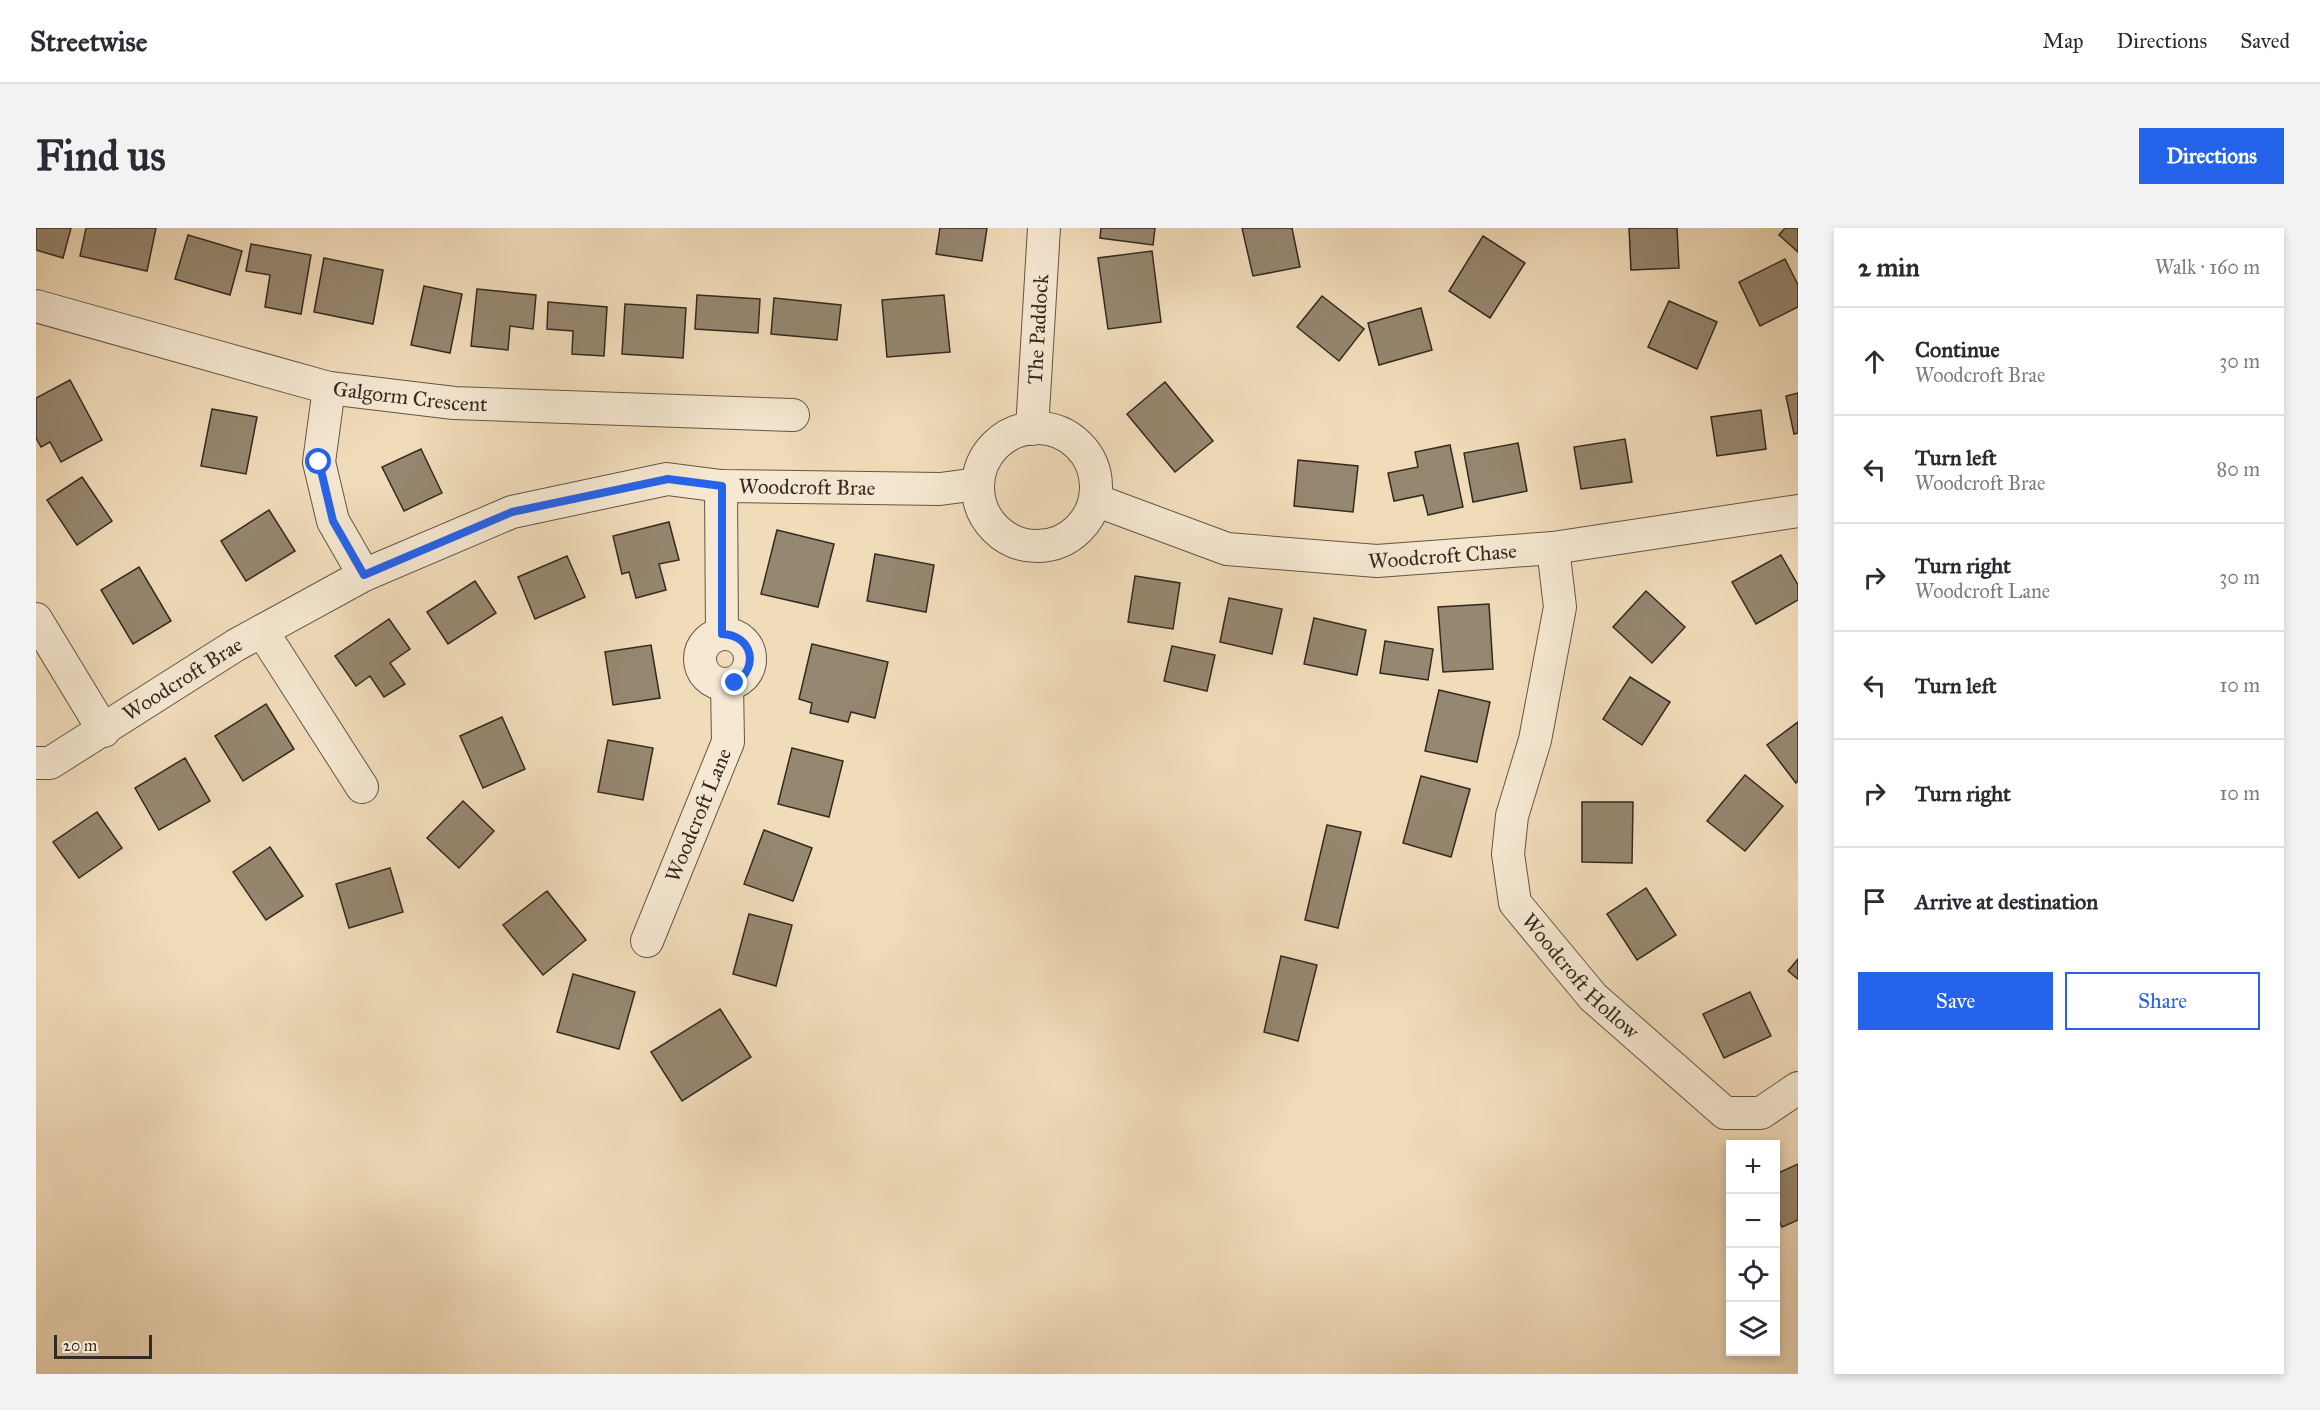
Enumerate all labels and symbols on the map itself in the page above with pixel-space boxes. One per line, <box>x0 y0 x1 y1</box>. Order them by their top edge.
street label: The Paddock <box>1022 273 1054 385</box>
street label: Galgorm Crescent <box>332 376 488 417</box>
route start <box>305 448 331 474</box>
street label: Woodcroft Brae <box>738 473 876 501</box>
street label: Woodcroft Chase <box>1367 538 1518 575</box>
street label: Woodcroft Brae <box>118 631 247 727</box>
route end <box>721 669 747 695</box>
street label: Woodcroft Lane <box>659 744 737 886</box>
street label: Woodcroft Hollow <box>1516 908 1644 1044</box>
scale bar <box>54 1332 152 1360</box>

